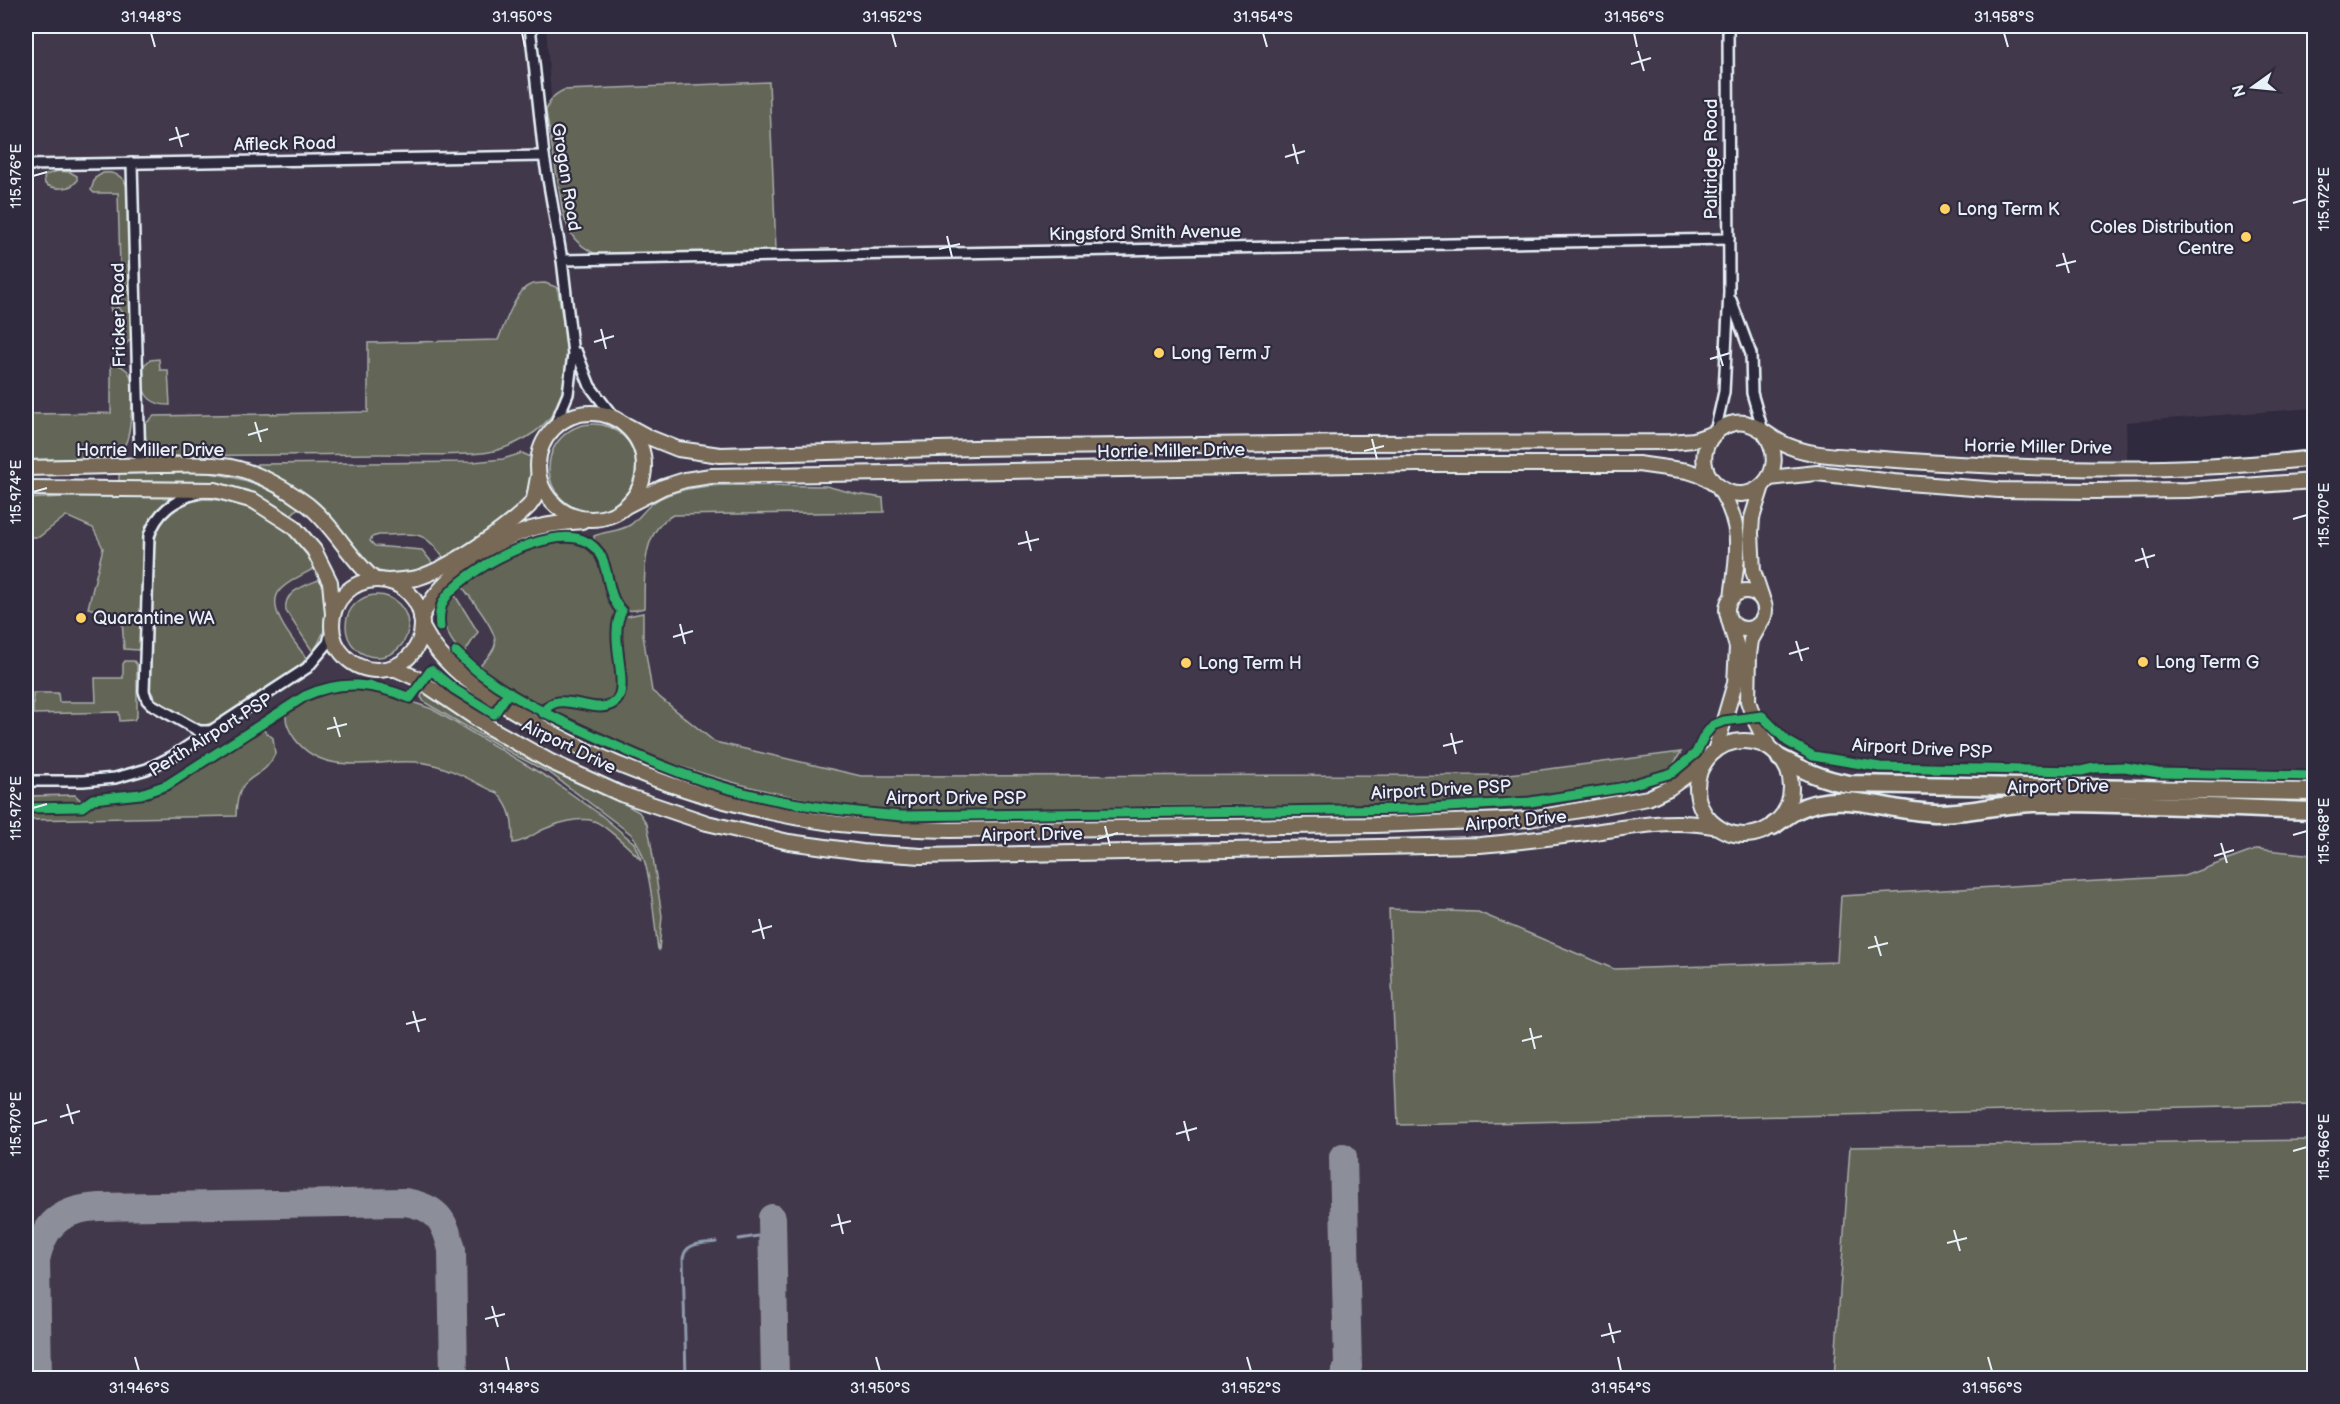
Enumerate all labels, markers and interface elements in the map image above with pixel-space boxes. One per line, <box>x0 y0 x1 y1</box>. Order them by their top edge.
text: 31.948°S <box>121 8 181 27</box>
text: 31.950°S <box>492 8 552 27</box>
text: 31.952°S <box>862 8 922 27</box>
text: 31.954°S <box>1233 8 1293 27</box>
text: 31.956°S <box>1604 8 1664 27</box>
text: 31.958°S <box>1974 8 2034 27</box>
north arrow <box>2223 57 2283 117</box>
text: N <box>2229 82 2251 99</box>
street label: Paltridge Road <box>1701 99 1722 219</box>
street label: Grogan Road <box>547 122 585 232</box>
street label: Affleck Road <box>234 133 336 155</box>
text: 115.976°E <box>7 143 26 208</box>
text: 115.972°E <box>2315 167 2334 231</box>
place label: Long Term K <box>1957 199 2060 220</box>
marker: Long Term K <box>1938 202 1952 216</box>
place label: Coles Distribution Centre <box>2090 217 2234 259</box>
street label: Kingsford Smith Avenue <box>1049 221 1242 245</box>
marker: Coles Distribution Centre <box>2239 230 2253 244</box>
street label: Fricker Road <box>108 262 130 368</box>
place label: Long Term J <box>1171 343 1271 364</box>
marker: Long Term J <box>1152 346 1166 360</box>
street label: Horrie Miller Drive <box>1964 435 2113 459</box>
street label: Horrie Miller Drive <box>1097 439 1246 463</box>
street label: Horrie Miller Drive <box>76 440 224 461</box>
text: 115.974°E <box>7 460 26 524</box>
text: 115.970°E <box>2315 482 2334 547</box>
place label: Quarantine WA <box>93 608 214 629</box>
marker: Quarantine WA <box>74 611 88 625</box>
place label: Long Term G <box>2155 652 2259 673</box>
place label: Long Term H <box>1198 653 1302 674</box>
marker: Long Term G <box>2136 655 2150 669</box>
marker: Long Term H <box>1179 656 1193 670</box>
street label: Perth Airport PSP <box>146 688 277 781</box>
street label: Airport Drive <box>519 715 620 779</box>
street label: Airport Drive PSP <box>1851 735 1993 763</box>
text: 115.972°E <box>7 776 26 840</box>
street label: Airport Drive PSP <box>1370 776 1512 804</box>
street label: Airport Drive <box>2007 776 2109 798</box>
street label: Airport Drive PSP <box>886 788 1027 809</box>
text: 115.968°E <box>2315 798 2334 864</box>
street label: Airport Drive <box>1464 806 1568 836</box>
street label: Airport Drive <box>981 824 1083 846</box>
text: 115.970°E <box>7 1091 26 1156</box>
text: 115.966°E <box>2315 1114 2334 1180</box>
text: 31.946°S <box>109 1379 169 1398</box>
text: 31.948°S <box>479 1379 539 1398</box>
text: 31.950°S <box>850 1379 910 1398</box>
text: 31.952°S <box>1221 1379 1281 1398</box>
text: 31.954°S <box>1591 1379 1651 1398</box>
text: 31.956°S <box>1962 1379 2022 1398</box>

